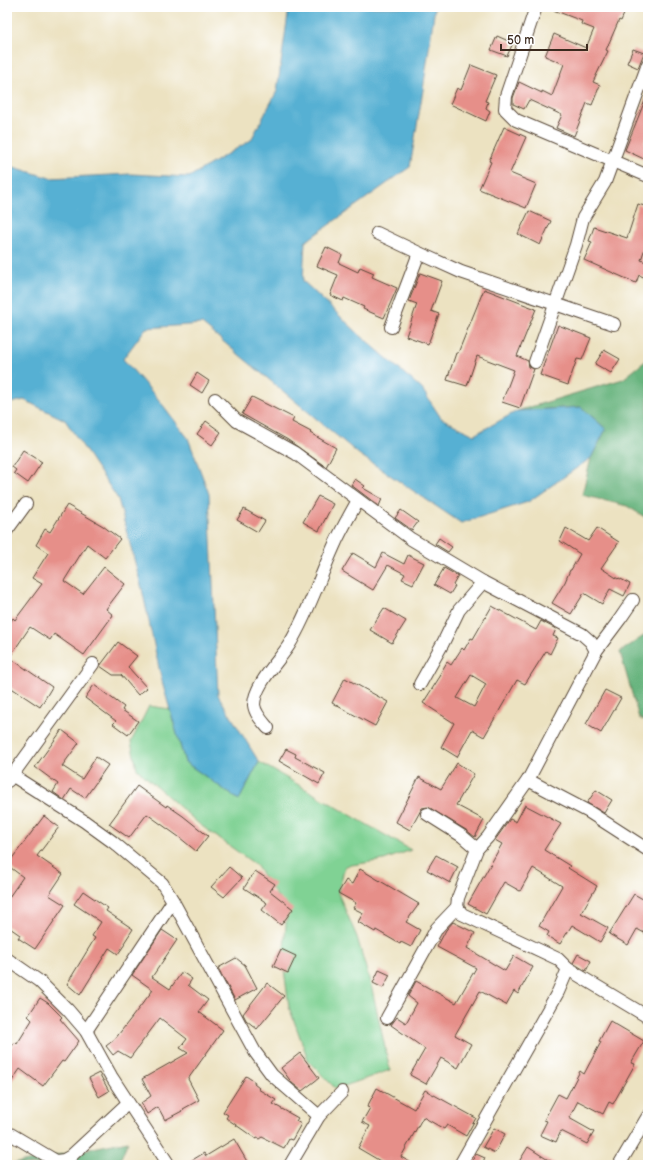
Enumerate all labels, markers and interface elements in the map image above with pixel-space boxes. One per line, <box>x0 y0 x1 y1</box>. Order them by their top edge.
scale bar <box>501 26 587 52</box>
text: 50 m <box>507 33 534 48</box>

